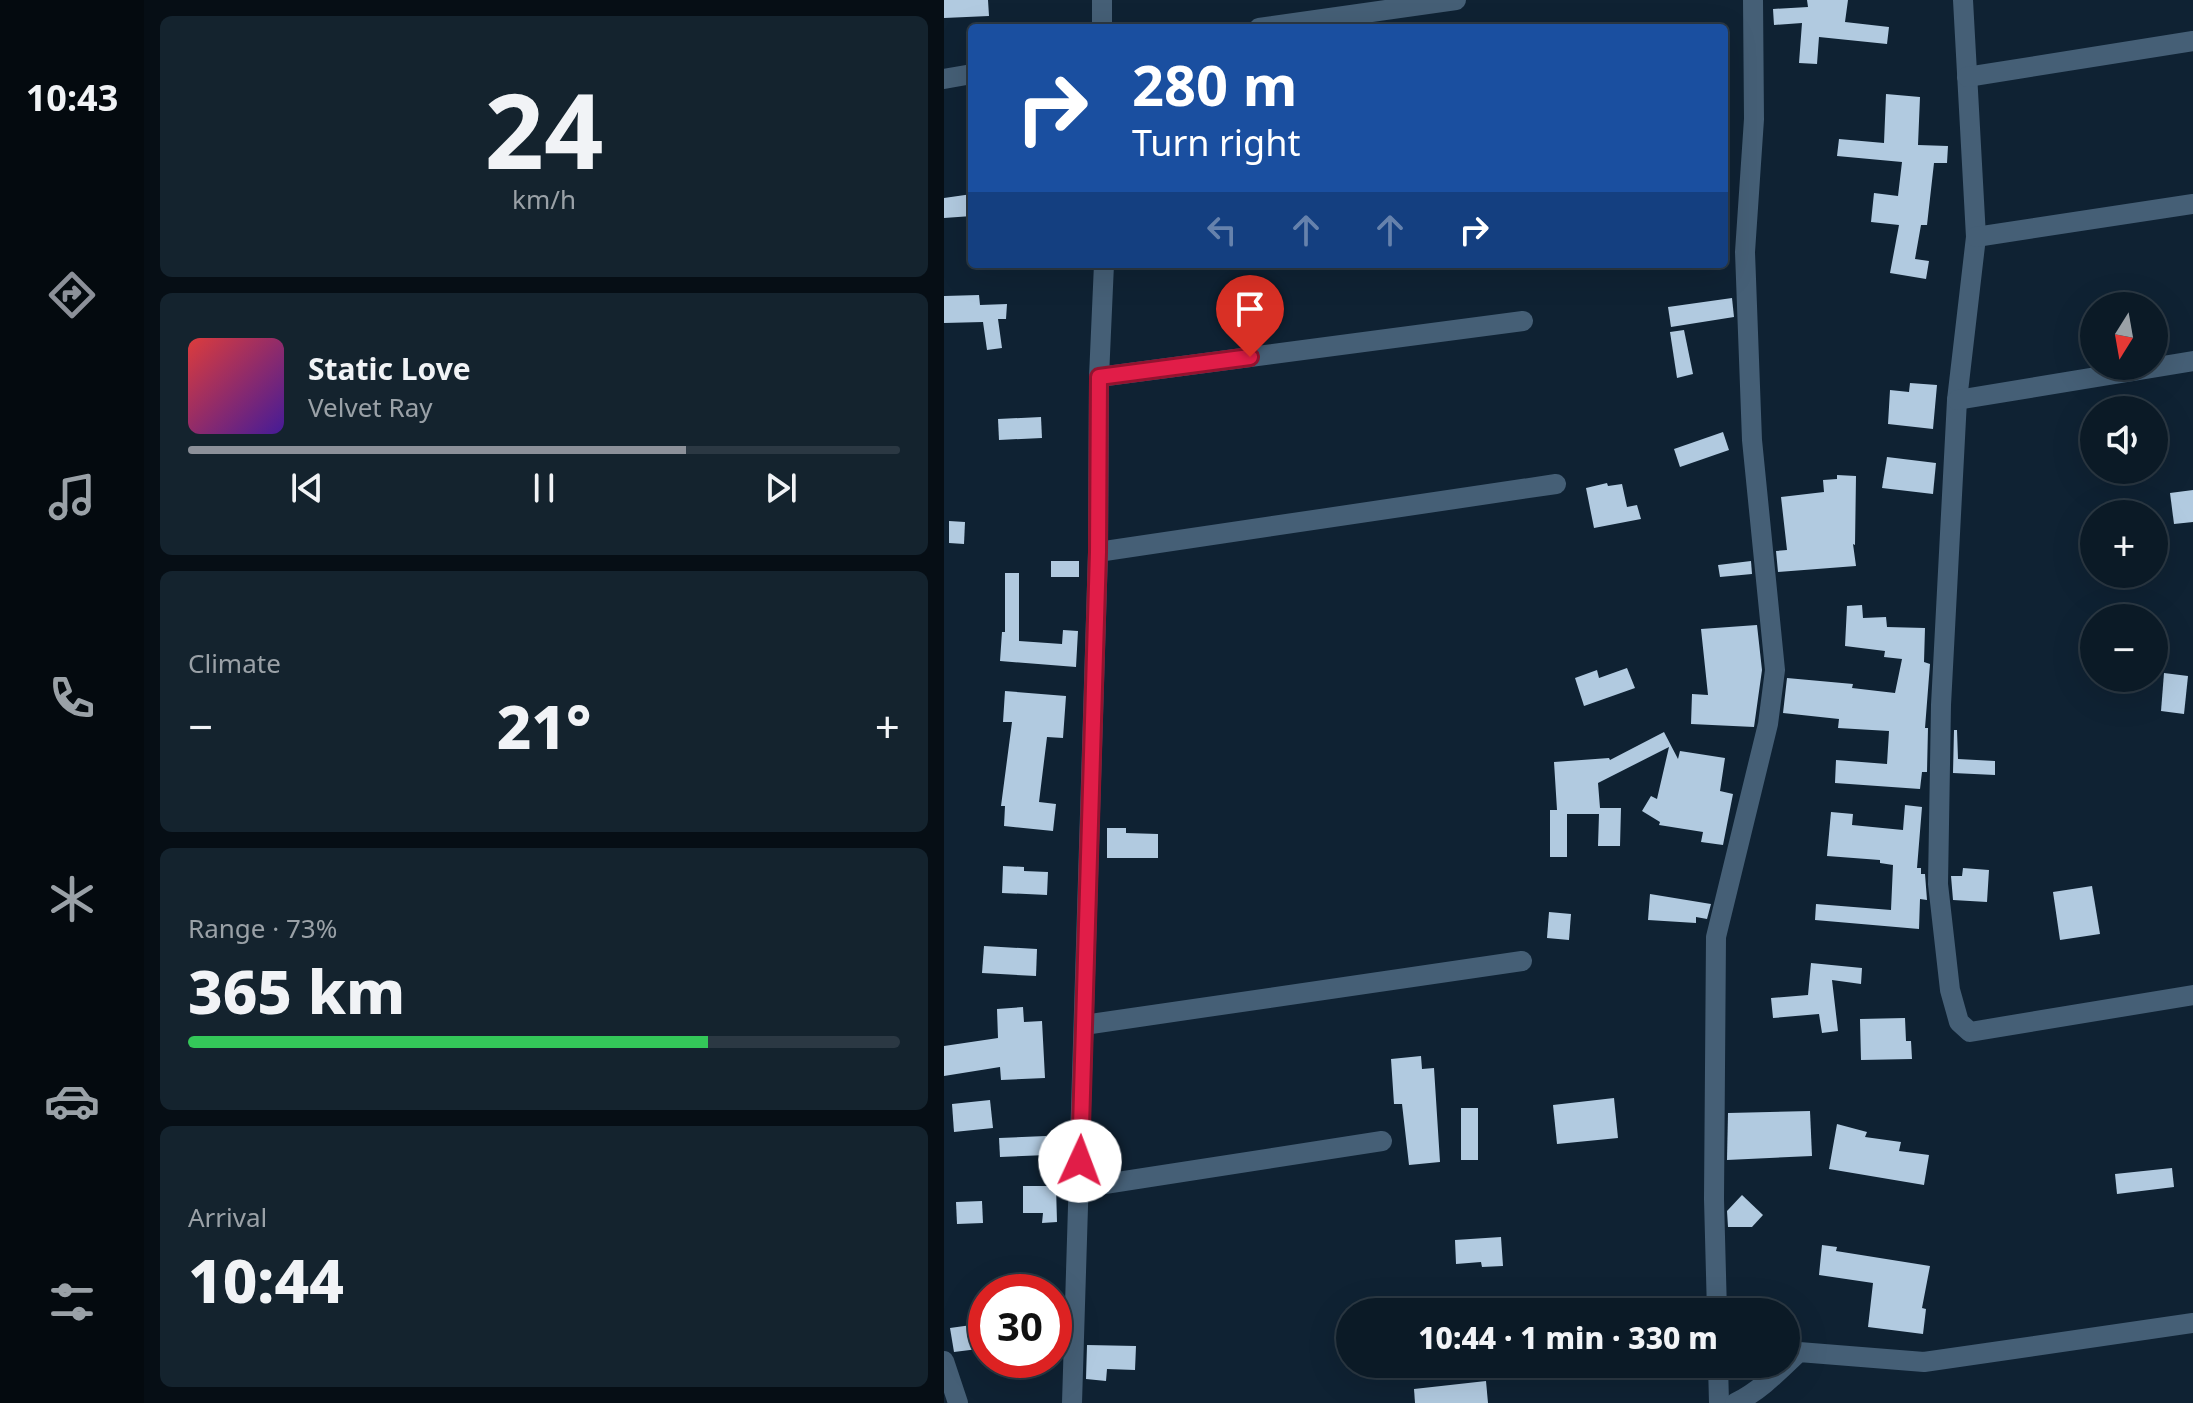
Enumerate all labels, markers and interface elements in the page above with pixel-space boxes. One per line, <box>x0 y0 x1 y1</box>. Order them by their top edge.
text: 280 m <box>1132 46 1297 122</box>
icon: right <box>1000 56 1104 160</box>
text: 24 <box>485 58 603 199</box>
text: 10:43 <box>26 73 118 122</box>
text: Turn right <box>1132 118 1300 167</box>
text: km/h <box>512 181 576 217</box>
icon: left <box>1200 208 1244 252</box>
icon: ahead <box>1284 208 1328 252</box>
icon: ahead <box>1368 208 1412 252</box>
icon: right <box>1452 208 1496 252</box>
icon: directions <box>44 267 100 323</box>
pin <box>1216 275 1284 357</box>
icon: arrive <box>1228 287 1272 331</box>
north arrow <box>2080 292 2168 380</box>
map controls <box>2080 292 2168 692</box>
text: Static Love <box>308 348 471 389</box>
text: Velvet Ray <box>308 389 433 425</box>
button: sound <box>2080 396 2168 484</box>
icon: previous <box>285 466 329 510</box>
icon: pause <box>522 466 566 510</box>
icon: next <box>759 466 803 510</box>
icon: music <box>44 469 100 525</box>
button: + <box>2080 500 2168 588</box>
button: − <box>2080 604 2168 692</box>
text: Climate <box>188 645 281 681</box>
icon: phone <box>44 670 100 726</box>
text: 21° <box>497 685 591 767</box>
text: − <box>188 696 213 756</box>
text: + <box>875 696 900 756</box>
icon: climate <box>44 871 100 927</box>
text: Range · 73% <box>188 910 337 946</box>
text: 365 km <box>188 950 405 1032</box>
icon: car <box>44 1073 100 1129</box>
position arrow <box>1038 1119 1122 1203</box>
text: Arrival <box>188 1199 267 1235</box>
text: 10:44 <box>188 1239 344 1321</box>
icon: filters <box>44 1274 100 1330</box>
speed limit sign: 30 <box>968 1274 1072 1378</box>
text: 10:44 · 1 min · 330 m <box>1418 1317 1718 1358</box>

